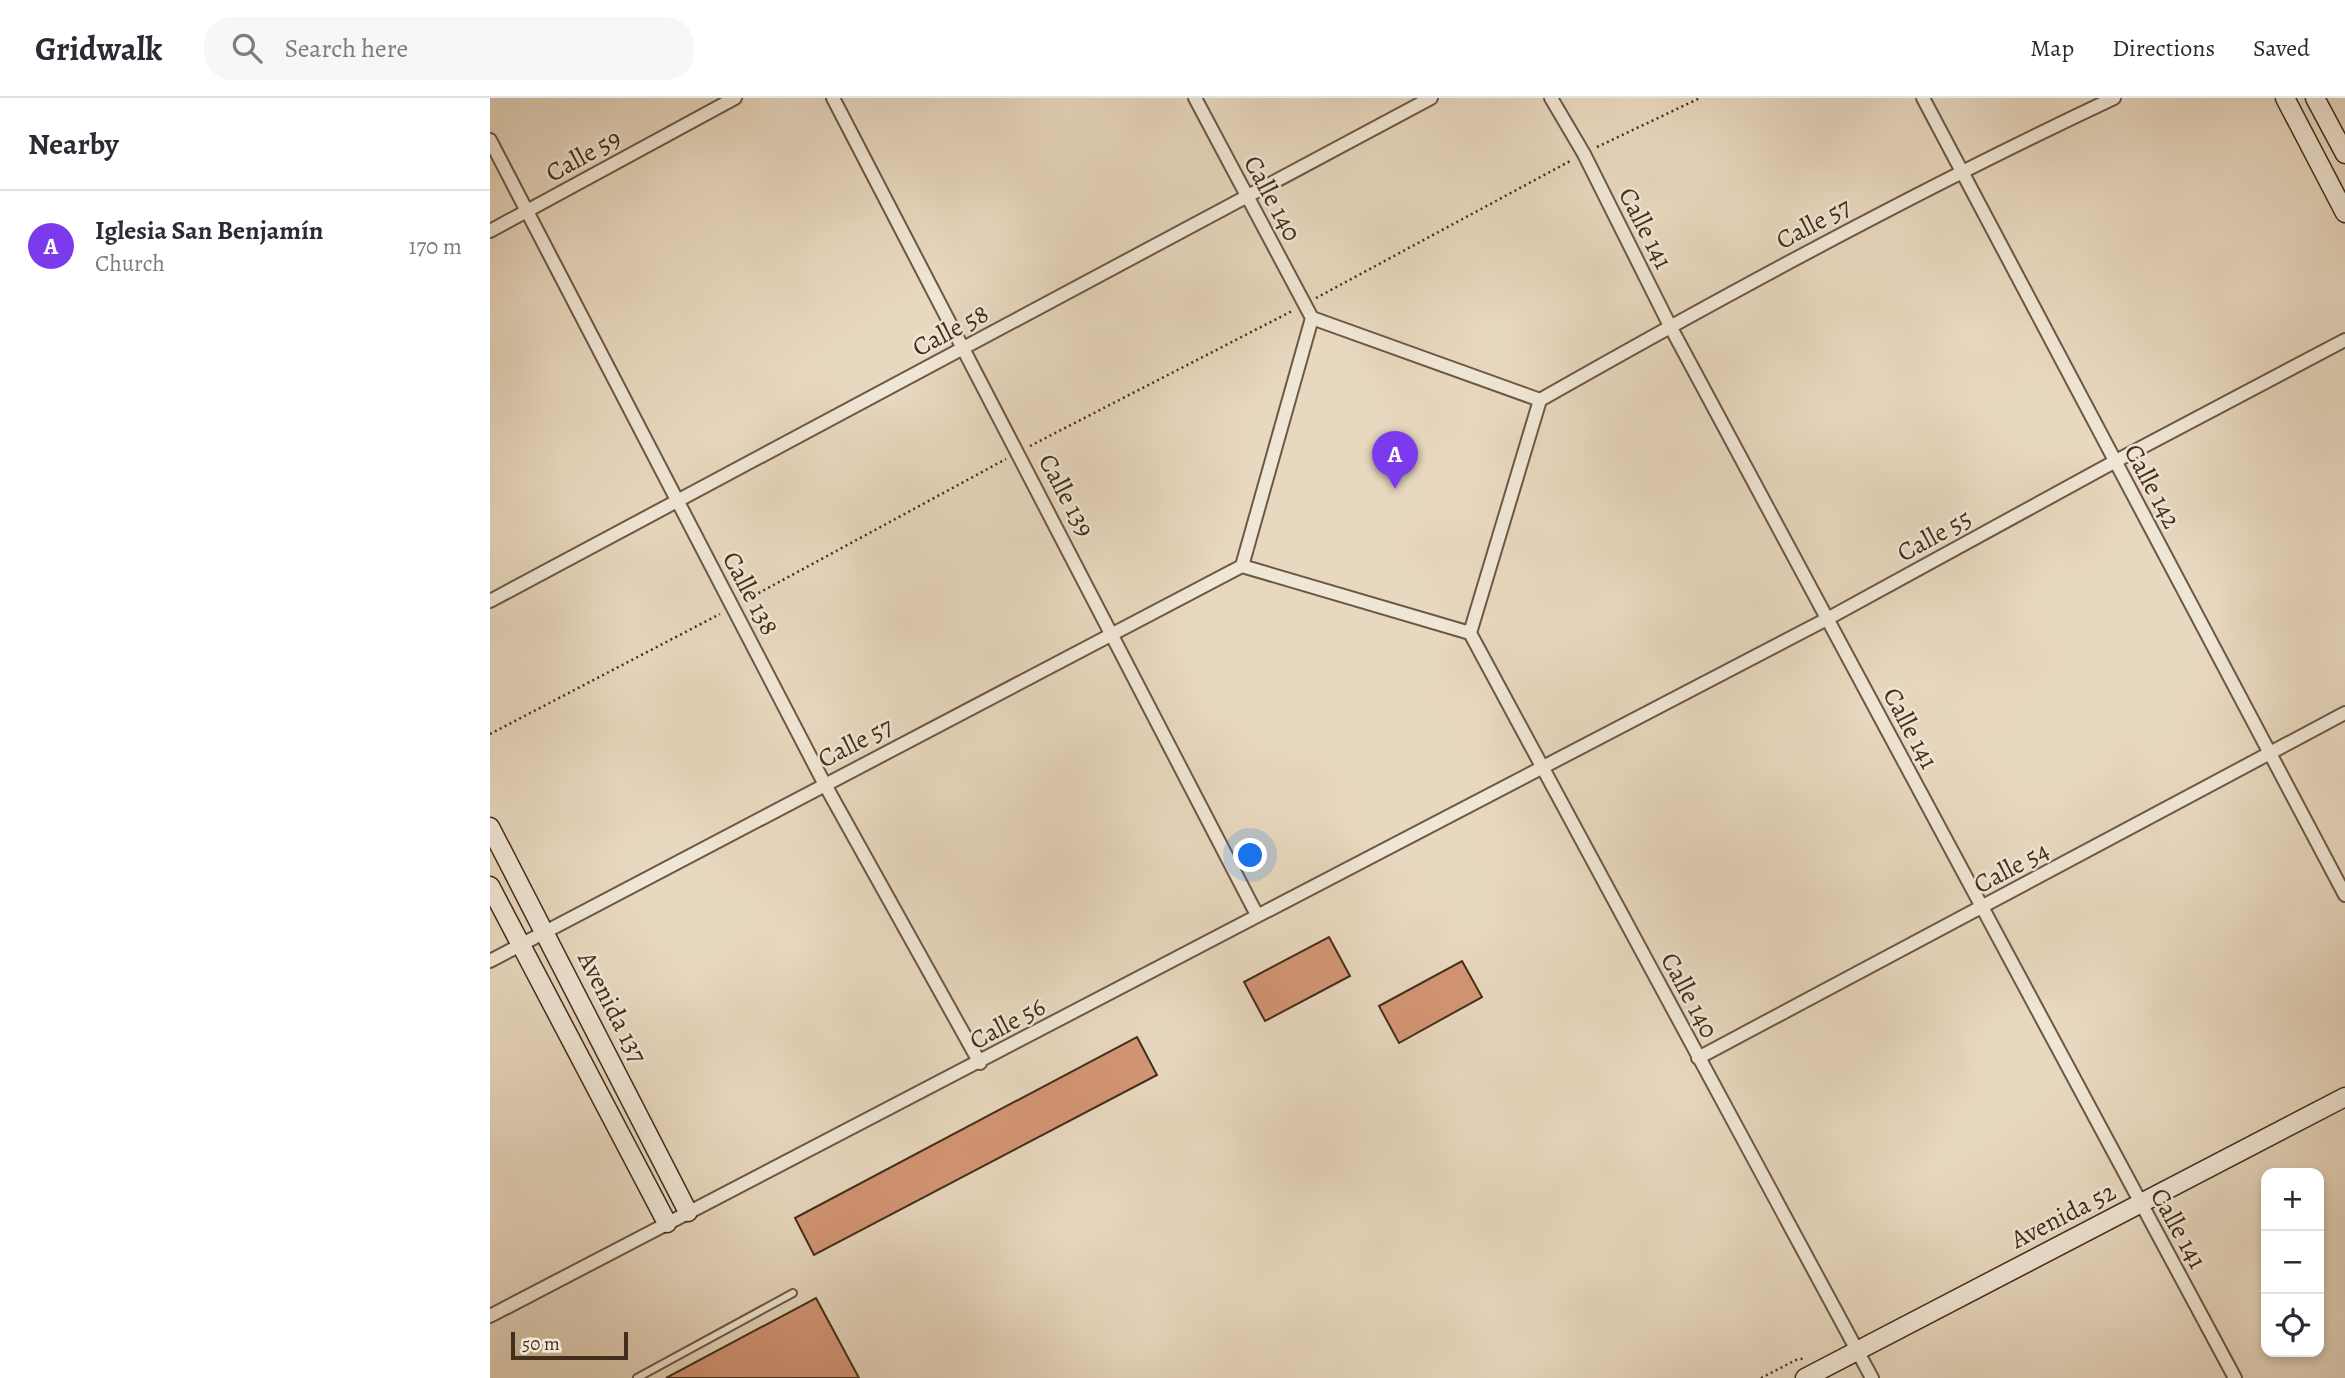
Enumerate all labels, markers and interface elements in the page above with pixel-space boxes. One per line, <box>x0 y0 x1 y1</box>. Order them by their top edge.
search box <box>204 17 694 80</box>
text: Gridwalk <box>35 26 162 71</box>
icon: search <box>228 29 266 67</box>
text: Search here <box>284 31 408 66</box>
text: Map <box>2030 32 2074 64</box>
text: Directions <box>2112 32 2215 64</box>
text: Saved <box>2253 32 2310 64</box>
street label: Calle 59 <box>539 121 627 190</box>
text: Nearby <box>28 124 119 164</box>
street label: Calle 140 <box>1235 149 1310 247</box>
street label: Calle 141 <box>1610 181 1681 275</box>
street label: Calle 57 <box>1770 189 1857 258</box>
text: Iglesia San Benjamín <box>95 213 323 248</box>
text: A <box>44 231 58 262</box>
text: 170 m <box>409 231 462 262</box>
text: Church <box>95 248 165 279</box>
street label: Calle 58 <box>906 296 995 365</box>
pin: A <box>1372 431 1418 489</box>
street label: Calle 142 <box>2116 438 2189 535</box>
street label: Calle 139 <box>1030 448 1103 543</box>
street label: Calle 55 <box>1891 501 1978 570</box>
street label: Calle 138 <box>714 545 787 641</box>
street label: Calle 141 <box>1875 681 1947 775</box>
street label: Calle 57 <box>812 709 899 776</box>
street label: Calle 54 <box>1967 833 2055 902</box>
your location <box>1233 838 1267 872</box>
street label: Avenida 137 <box>569 945 656 1069</box>
street label: Calle 140 <box>1652 946 1727 1044</box>
street label: Calle 56 <box>963 989 1051 1058</box>
map controls <box>2261 1168 2324 1357</box>
button: + <box>2261 1168 2324 1231</box>
street label: Avenida 52 <box>2004 1174 2122 1257</box>
street label: Calle 141 <box>2142 1182 2215 1275</box>
button: − <box>2261 1231 2324 1294</box>
button: locate <box>2261 1294 2324 1357</box>
scale bar <box>511 1329 628 1361</box>
text: 50 m <box>522 1331 560 1357</box>

